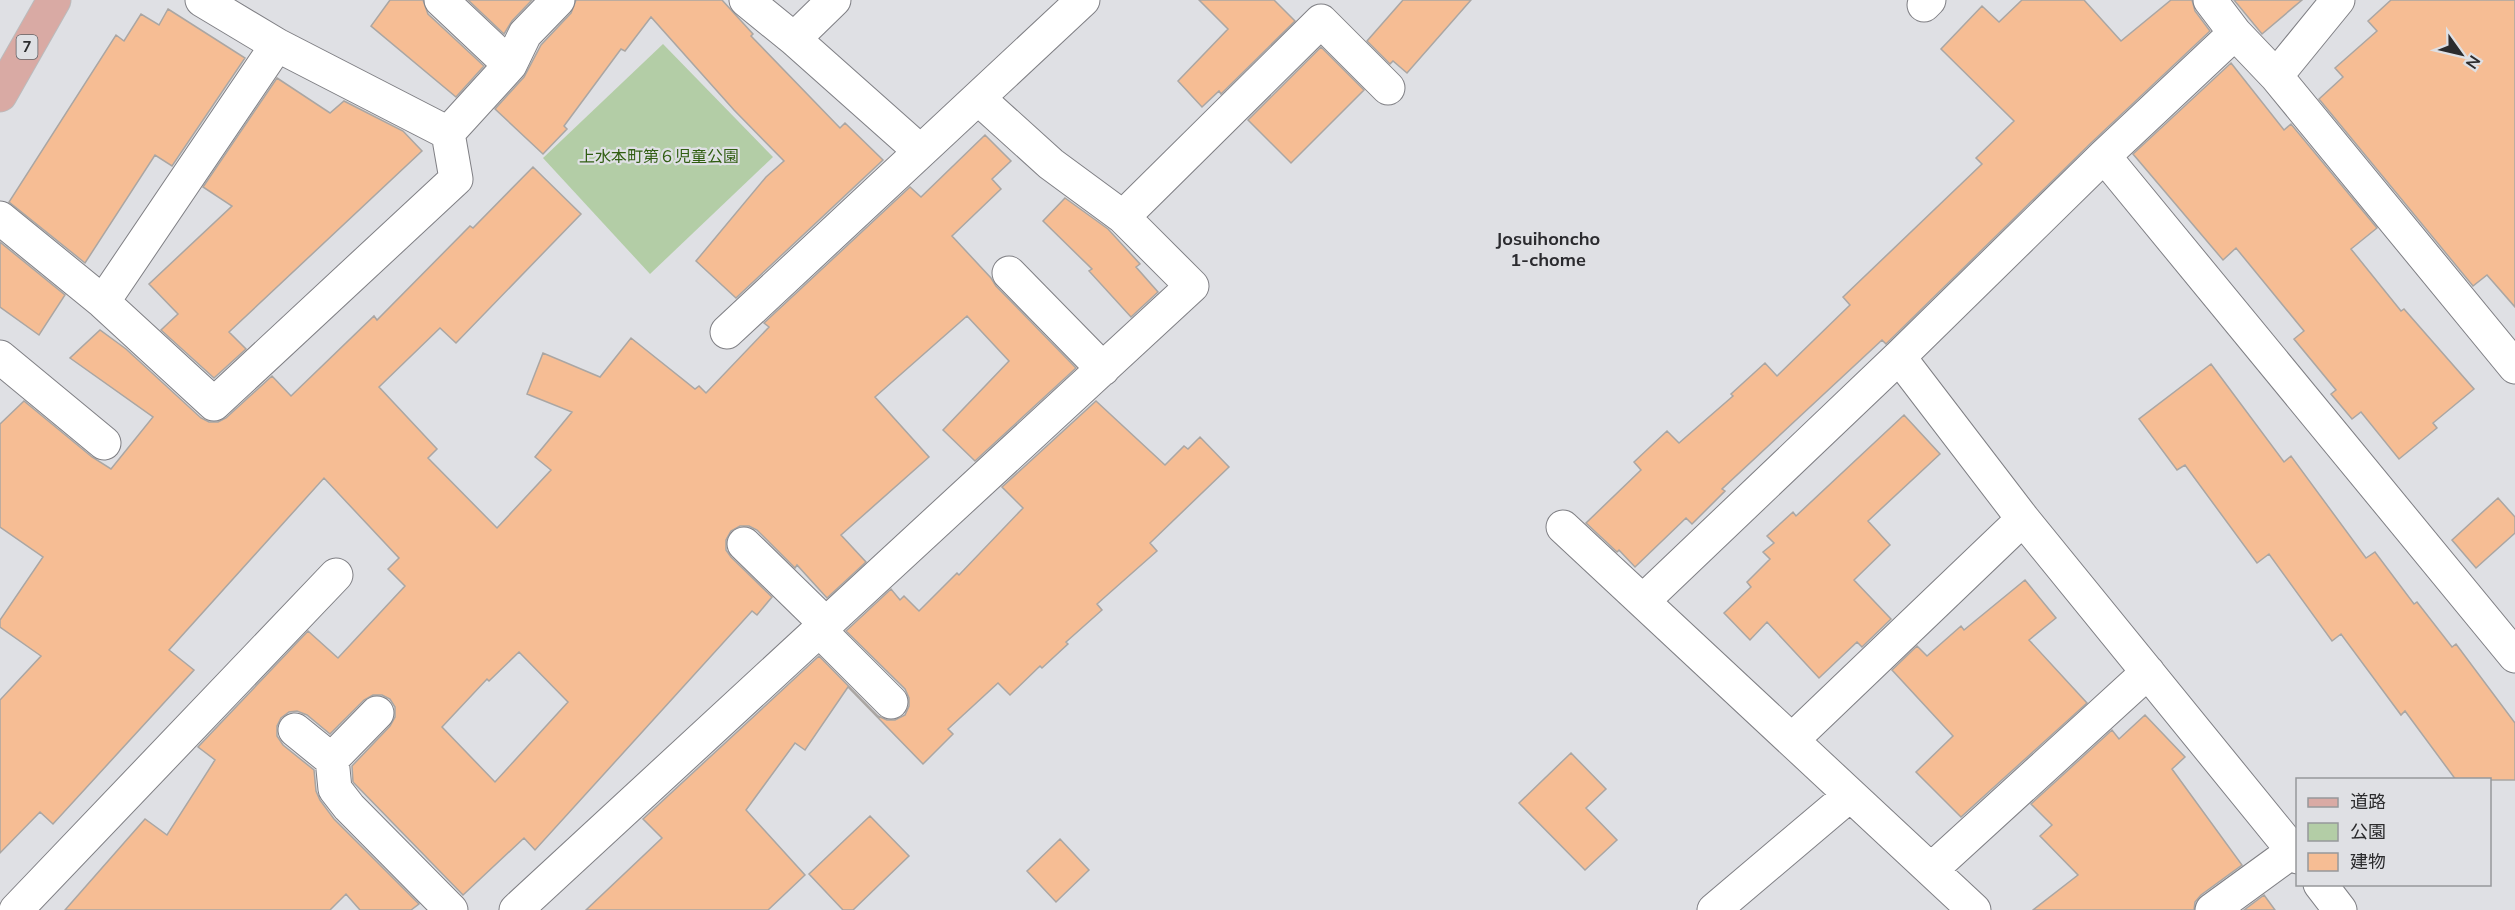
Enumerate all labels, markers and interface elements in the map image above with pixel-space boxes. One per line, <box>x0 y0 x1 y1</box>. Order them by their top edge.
north arrow <box>2431 24 2491 84</box>
road number: 7 <box>16 35 38 59</box>
text: N <box>2462 52 2485 73</box>
park label: 上水本町第６児童公園 <box>579 146 739 166</box>
district label: Josuihoncho 1-chome <box>1496 227 1600 271</box>
legend <box>2296 778 2491 886</box>
text: 道路 <box>2350 790 2386 813</box>
text: 公園 <box>2350 820 2386 843</box>
text: 建物 <box>2350 850 2386 873</box>

